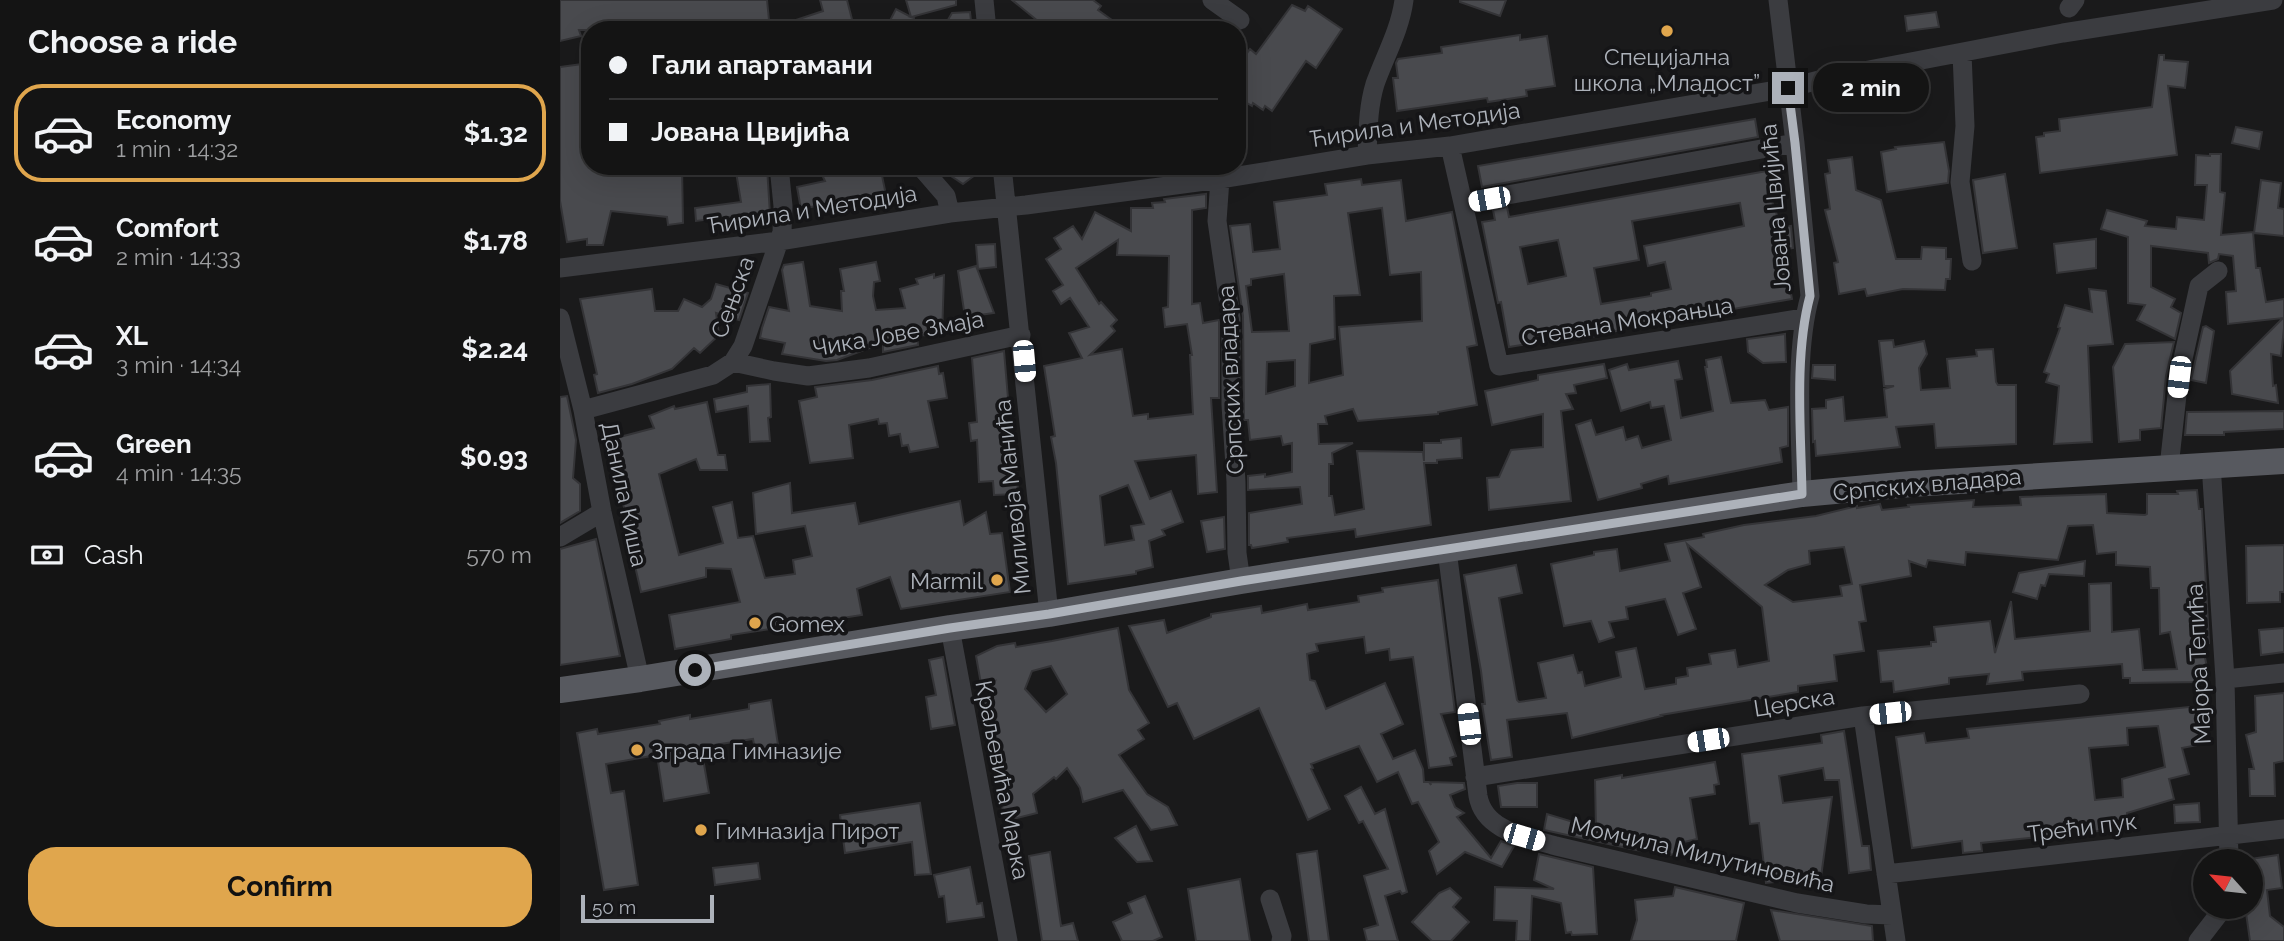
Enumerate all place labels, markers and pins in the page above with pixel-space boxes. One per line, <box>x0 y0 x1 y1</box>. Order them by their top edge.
marker: Специјална школа „Младост” <box>1659 23 1675 39</box>
place label: Специјална школа „Младост” <box>1574 43 1760 96</box>
place label: Marmil <box>910 567 984 594</box>
marker: Marmil <box>989 572 1005 588</box>
place label: Gomex <box>769 610 845 637</box>
marker: Gomex <box>747 615 763 631</box>
place label: Зграда Гимназије <box>651 737 842 764</box>
marker: Зграда Гимназије <box>629 742 645 758</box>
place label: Гимназија Пирот <box>715 817 899 844</box>
marker: Гимназија Пирот <box>693 822 709 838</box>

